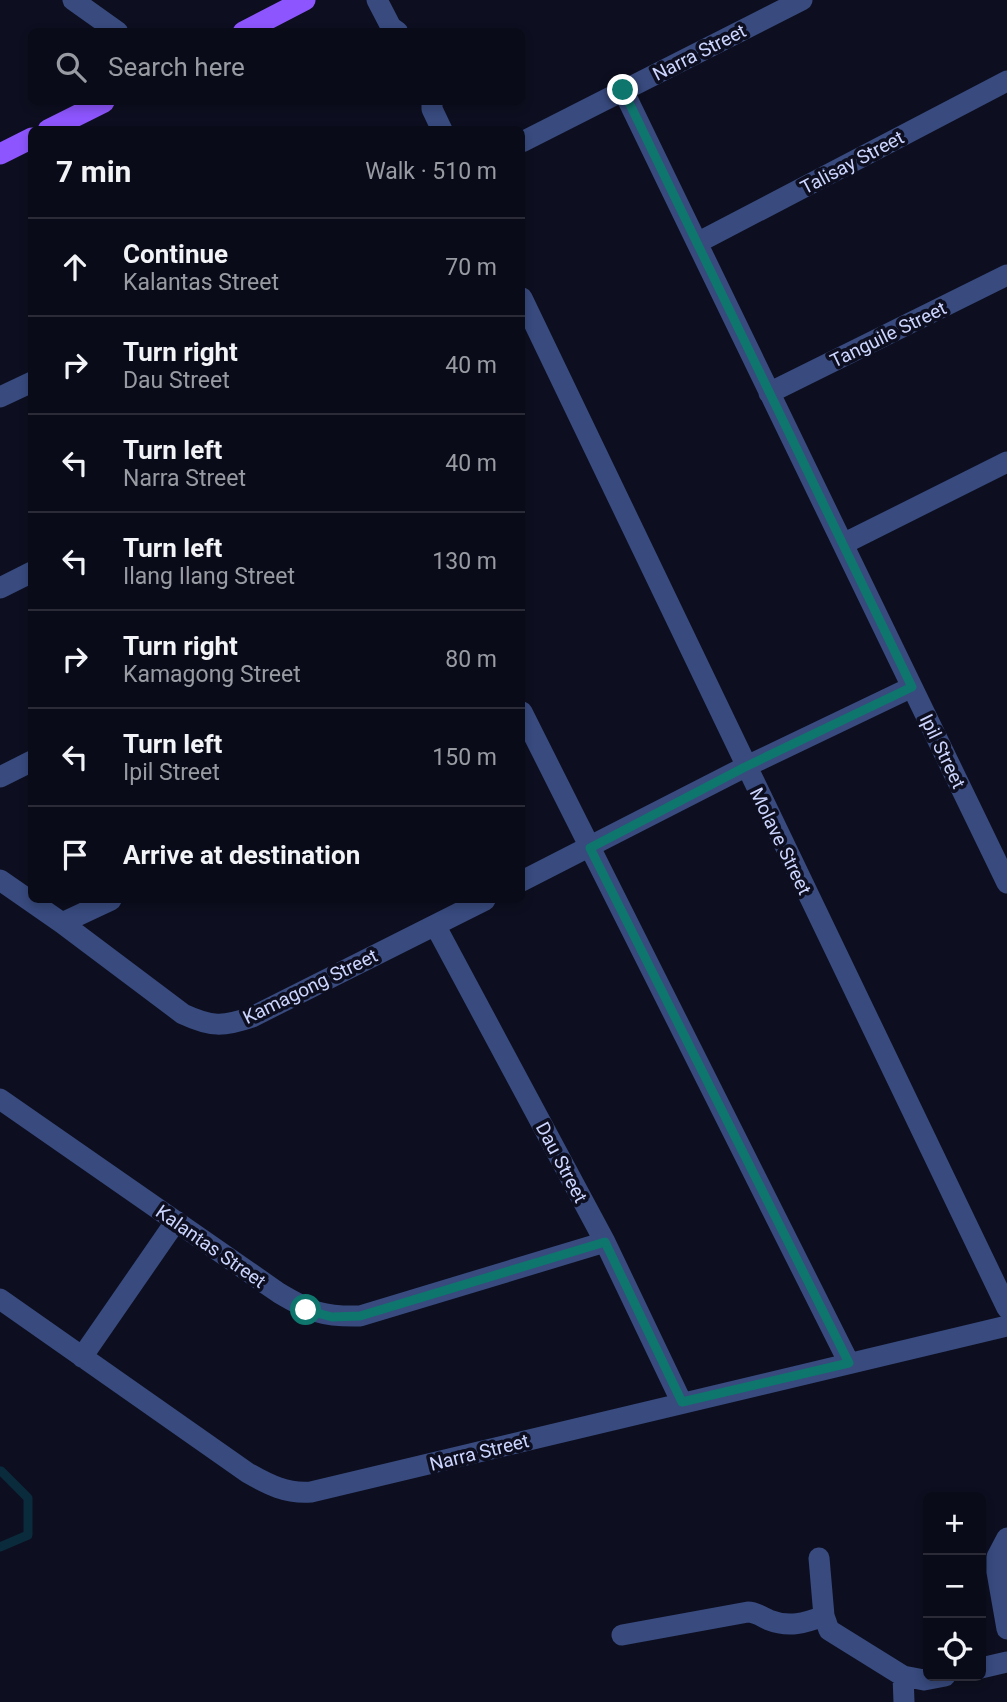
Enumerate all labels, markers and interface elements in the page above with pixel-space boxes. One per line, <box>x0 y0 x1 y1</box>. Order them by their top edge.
street label: Narra Street <box>649 19 750 86</box>
search box <box>28 28 525 105</box>
icon: search <box>52 48 90 86</box>
text: Search here <box>108 52 245 82</box>
route end <box>607 74 638 105</box>
street label: Talisay Street <box>797 126 908 199</box>
text: 7 min <box>56 154 131 189</box>
text: Walk · 510 m <box>365 158 497 185</box>
text: Continue <box>123 239 228 269</box>
icon: ahead <box>56 248 94 286</box>
text: 70 m <box>445 254 497 281</box>
text: Kalantas Street <box>123 269 279 296</box>
street label: Tanguile Street <box>826 296 950 372</box>
text: Turn right <box>123 337 238 367</box>
icon: right <box>56 346 94 384</box>
text: 40 m <box>445 352 497 379</box>
text: Dau Street <box>123 367 230 394</box>
text: Turn left <box>123 435 222 465</box>
icon: left <box>56 444 94 482</box>
text: 40 m <box>445 450 497 477</box>
text: Narra Street <box>123 465 246 492</box>
text: Turn left <box>123 533 222 563</box>
icon: left <box>56 542 94 580</box>
text: 130 m <box>432 548 497 575</box>
text: Ilang Ilang Street <box>123 563 295 590</box>
text: Turn right <box>123 631 238 661</box>
icon: right <box>56 640 94 678</box>
text: 80 m <box>445 646 497 673</box>
text: Kamagong Street <box>123 661 301 688</box>
street label: Ipil Street <box>915 710 970 792</box>
text: Turn left <box>123 729 222 759</box>
icon: left <box>56 738 94 776</box>
text: 150 m <box>432 744 497 771</box>
text: Ipil Street <box>123 759 220 786</box>
street label: Molave Street <box>745 784 816 899</box>
icon: arrive <box>56 836 94 874</box>
text: Arrive at destination <box>123 840 360 870</box>
street label: Kamagong Street <box>239 944 381 1029</box>
street label: Dau Street <box>531 1118 592 1207</box>
street label: Kalantas Street <box>151 1200 270 1293</box>
route start <box>290 1294 321 1325</box>
street label: Narra Street <box>427 1429 531 1476</box>
map controls <box>923 1492 986 1681</box>
button: + <box>923 1492 986 1555</box>
button: − <box>923 1555 986 1618</box>
button: locate <box>923 1618 986 1681</box>

